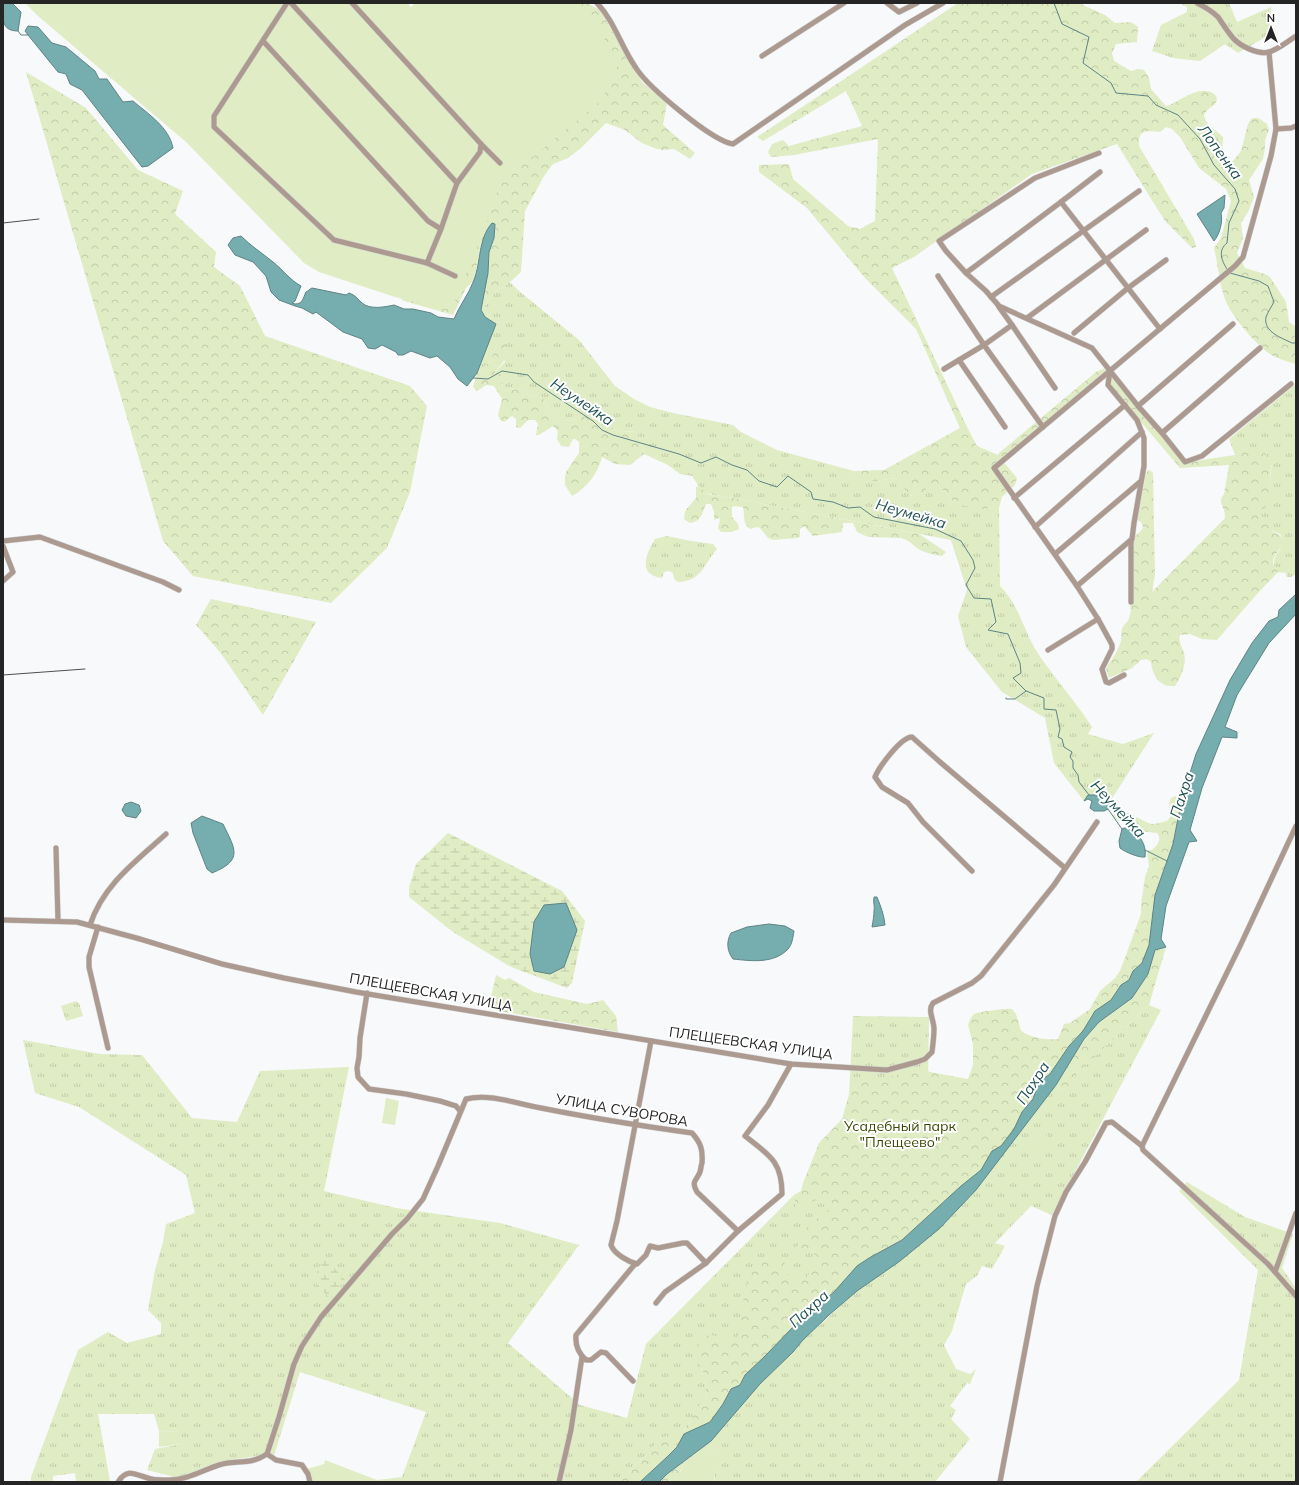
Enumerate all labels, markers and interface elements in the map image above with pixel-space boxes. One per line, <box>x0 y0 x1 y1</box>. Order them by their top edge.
north arrow <box>1251 8 1291 48</box>
text: N <box>1267 11 1275 25</box>
water label: Лопенка <box>1193 120 1247 183</box>
water label: Неумейка <box>547 373 618 430</box>
water label: Неумейка <box>874 494 949 533</box>
water label: Пахра <box>1165 770 1198 820</box>
water label: Неумейка <box>1087 776 1150 842</box>
street label: ПЛЕЩЕЕВСКАЯ УЛИЦА <box>348 969 515 1015</box>
street label: ПЛЕЩЕЕВСКАЯ УЛИЦА <box>668 1023 835 1064</box>
water label: Пахра <box>1012 1058 1053 1108</box>
street label: УЛИЦА СУВОРОВА <box>553 1089 690 1131</box>
park label: Усадебный парк "Плещеево" <box>843 1117 957 1151</box>
water label: Пахра <box>785 1286 833 1331</box>

